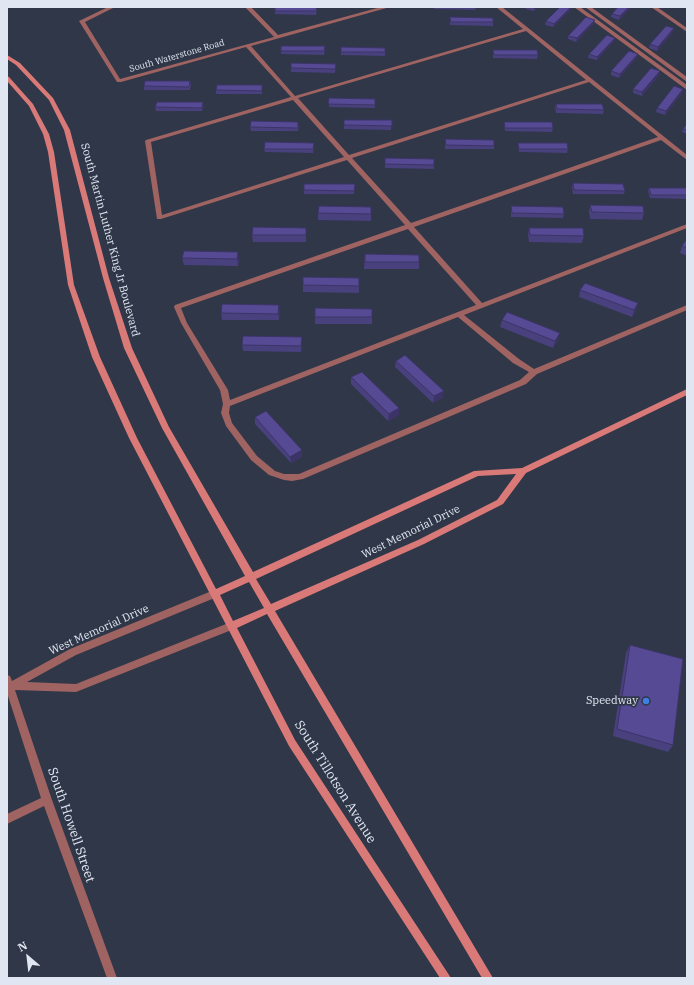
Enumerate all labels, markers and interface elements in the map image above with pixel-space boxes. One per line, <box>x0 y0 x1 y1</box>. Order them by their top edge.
street label: South Waterstone Road <box>128 37 226 75</box>
street label: South Martin Luther King Jr Boulevard <box>78 142 142 338</box>
street label: West Memorial Drive <box>360 502 462 562</box>
street label: West Memorial Drive <box>47 602 151 658</box>
place label: Speedway <box>586 694 638 708</box>
marker: Speedway <box>641 696 651 706</box>
street label: South Tillotson Avenue <box>291 718 379 846</box>
street label: South Howell Street <box>44 765 98 885</box>
north arrow <box>8 937 48 977</box>
text: N <box>15 938 29 955</box>

